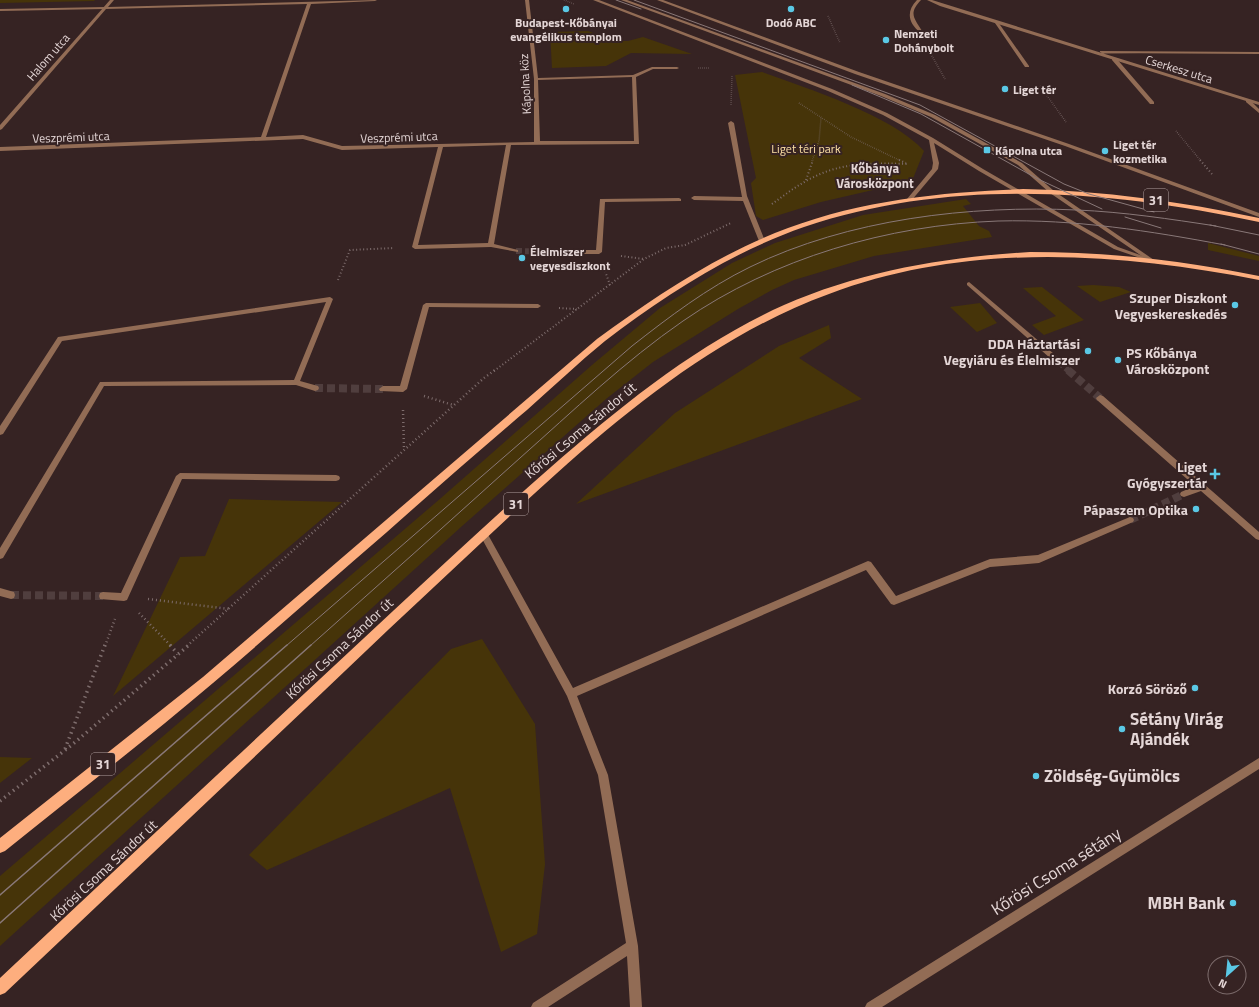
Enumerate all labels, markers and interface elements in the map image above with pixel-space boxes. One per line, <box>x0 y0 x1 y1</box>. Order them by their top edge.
marker: Budapest-Kőbányai evangélikus templom <box>561 4 571 14</box>
marker: Dodó ABC <box>786 4 796 14</box>
place label: Budapest-Kőbányai evangélikus templom <box>510 13 622 46</box>
place label: Dodó ABC <box>766 13 817 32</box>
place label: Nemzeti Dohánybolt <box>894 24 955 57</box>
street label: Halom utca <box>22 29 74 85</box>
marker: Nemzeti Dohánybolt <box>881 35 891 45</box>
street label: Cserkesz utca <box>1143 50 1215 88</box>
street label: Kápolna köz <box>514 53 536 115</box>
place label: Liget tér <box>1013 80 1057 99</box>
marker: Liget tér <box>1000 84 1010 94</box>
street label: Veszprémi utca <box>32 126 110 148</box>
street label: Veszprémi utca <box>360 126 438 148</box>
place label: Liget tér kozmetika <box>1113 135 1167 168</box>
park label: Liget téri park <box>771 139 841 158</box>
place label: Kápolna utca <box>995 141 1062 160</box>
marker: Kápolna utca <box>982 145 992 155</box>
marker: Liget tér kozmetika <box>1100 146 1110 156</box>
district label: Kőbánya Városközpont <box>836 158 914 193</box>
road number: 31 <box>1144 189 1168 211</box>
place label: Élelmiszer vegyesdiszkont <box>530 242 611 275</box>
marker: Élelmiszer vegyesdiszkont <box>517 253 527 263</box>
place label: Szuper Diszkont Vegyeskereskedés <box>1115 287 1227 324</box>
marker: Szuper Diszkont Vegyeskereskedés <box>1230 300 1240 310</box>
place label: DDA Háztartási Vegyiáru és Élelmiszer <box>944 333 1080 370</box>
place label: PS Kőbánya Városközpont <box>1126 342 1209 379</box>
marker: DDA Háztartási Vegyiáru és Élelmiszer <box>1083 346 1093 356</box>
marker: PS Kőbánya Városközpont <box>1113 355 1123 365</box>
street label: Kőrösi Csoma Sándor út <box>519 377 641 483</box>
place label: Liget Gyógyszertár <box>1127 456 1207 493</box>
marker: Liget Gyógyszertár <box>1210 469 1220 479</box>
road number: 31 <box>504 493 528 515</box>
place label: Pápaszem Optika <box>1083 499 1188 520</box>
marker: Pápaszem Optika <box>1191 504 1201 514</box>
street label: Kőrösi Csoma Sándor út <box>280 592 398 704</box>
place label: Korzó Söröző <box>1108 678 1187 699</box>
marker: Korzó Söröző <box>1190 683 1200 693</box>
place label: Sétány Virág Ajándék <box>1130 706 1223 752</box>
marker: Sétány Virág Ajándék <box>1117 724 1127 734</box>
road number: 31 <box>91 753 115 775</box>
place label: Zöldség-Gyümölcs <box>1044 763 1180 789</box>
marker: Zöldség-Gyümölcs <box>1031 771 1041 781</box>
street label: Kőrösi Csoma Sándor út <box>44 814 162 926</box>
street label: Kőrösi Csoma sétány <box>986 820 1126 922</box>
place label: MBH Bank <box>1148 890 1225 916</box>
marker: MBH Bank <box>1228 898 1238 908</box>
north arrow <box>1207 955 1247 995</box>
text: N <box>1215 975 1229 993</box>

